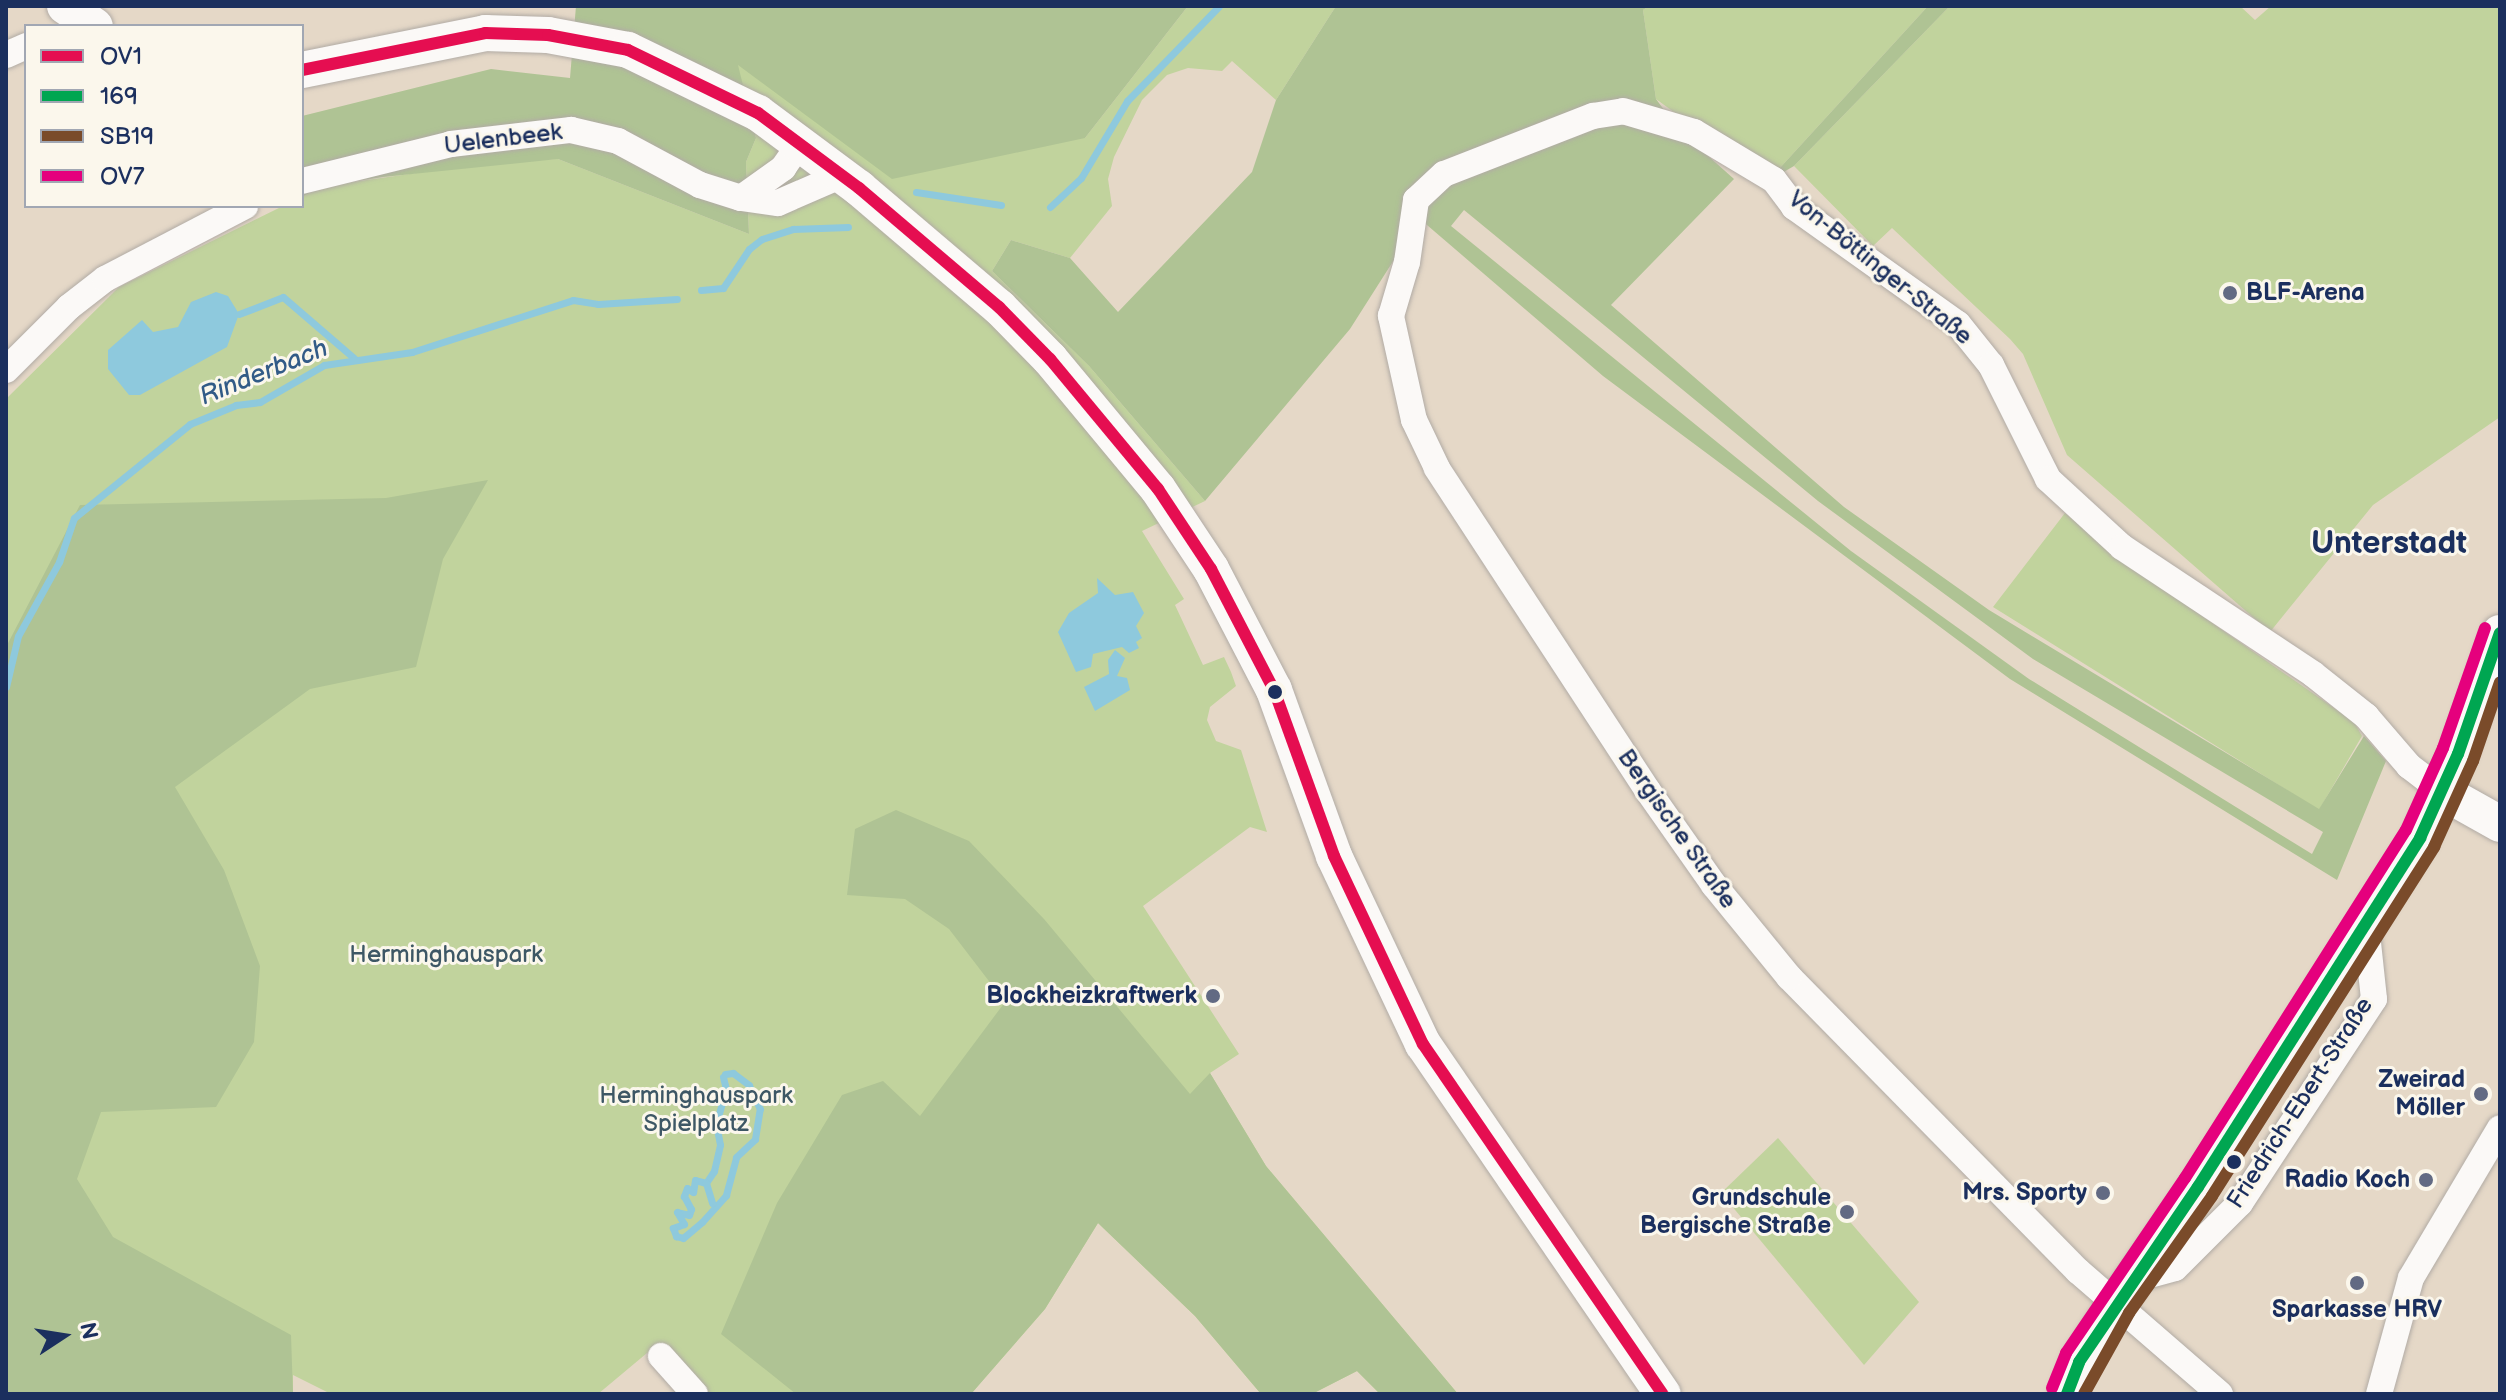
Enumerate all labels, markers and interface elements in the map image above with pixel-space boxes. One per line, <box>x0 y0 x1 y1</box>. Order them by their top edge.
legend <box>24 24 304 208</box>
text: OV1 <box>100 42 142 71</box>
text: 169 <box>100 82 138 111</box>
street label: Uelenbeek <box>442 117 564 161</box>
text: SB19 <box>100 122 154 151</box>
text: OV7 <box>100 162 144 191</box>
street label: Von-Böttinger-Straße <box>1782 185 1978 351</box>
place label: BLF-Arena <box>2246 279 2365 307</box>
marker: BLF-Arena <box>2221 284 2239 302</box>
water label: Rinderbach <box>195 333 333 413</box>
district label: Unterstadt <box>2311 525 2467 563</box>
unlabelled marker <box>1267 684 1283 700</box>
street label: Bergische Straße <box>1611 744 1743 914</box>
park label: Herminghauspark <box>349 941 543 969</box>
place label: Blockheizkraftwerk <box>986 982 1197 1010</box>
marker: Blockheizkraftwerk <box>1204 987 1222 1005</box>
street label: Friedrich-Ebert-Straße <box>2221 992 2379 1214</box>
place label: Zweirad Möller <box>2378 1066 2465 1122</box>
park label: Herminghauspark Spielplatz <box>599 1082 793 1138</box>
marker: Zweirad Möller <box>2472 1085 2490 1103</box>
unlabelled marker <box>2226 1154 2242 1170</box>
place label: Radio Koch <box>2285 1166 2410 1194</box>
marker: Radio Koch <box>2417 1171 2435 1189</box>
place label: Mrs. Sporty <box>1962 1179 2087 1207</box>
place label: Grundschule Bergische Straße <box>1640 1184 1831 1240</box>
marker: Mrs. Sporty <box>2094 1184 2112 1202</box>
marker: Grundschule Bergische Straße <box>1838 1203 1856 1221</box>
marker: Sparkasse HRV <box>2348 1274 2366 1292</box>
north arrow <box>24 1296 104 1376</box>
place label: Sparkasse HRV <box>2272 1296 2442 1324</box>
text: N <box>73 1320 103 1342</box>

